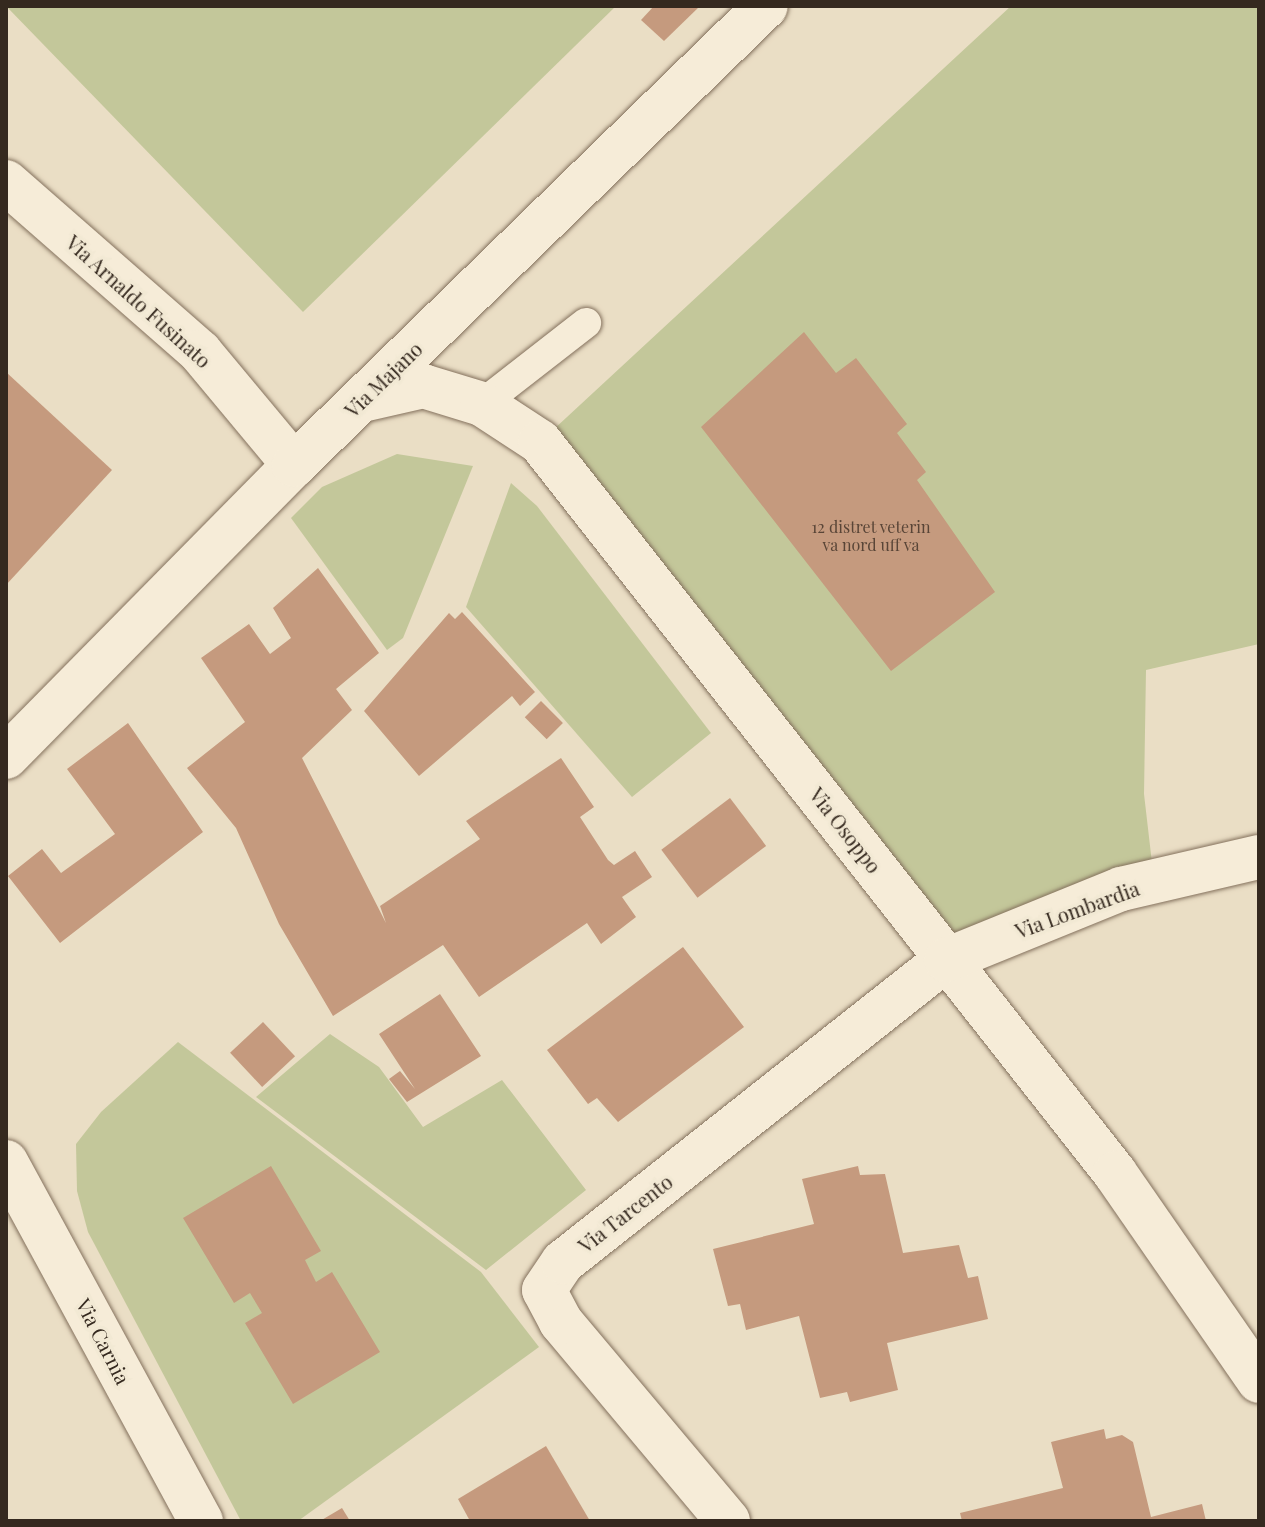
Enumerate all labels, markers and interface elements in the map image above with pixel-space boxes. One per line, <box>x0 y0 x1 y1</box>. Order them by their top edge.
street label: Via Arnaldo Fusinato <box>61 229 217 373</box>
street label: Via Majano <box>339 336 427 422</box>
house number: 12 distret veterin va nord uff va <box>811 517 931 555</box>
street label: Via Osoppo <box>805 783 887 877</box>
street label: Via Lombardia <box>1012 875 1142 943</box>
street label: Via Tarcento <box>573 1169 677 1257</box>
street label: Via Carnia <box>72 1294 136 1388</box>

